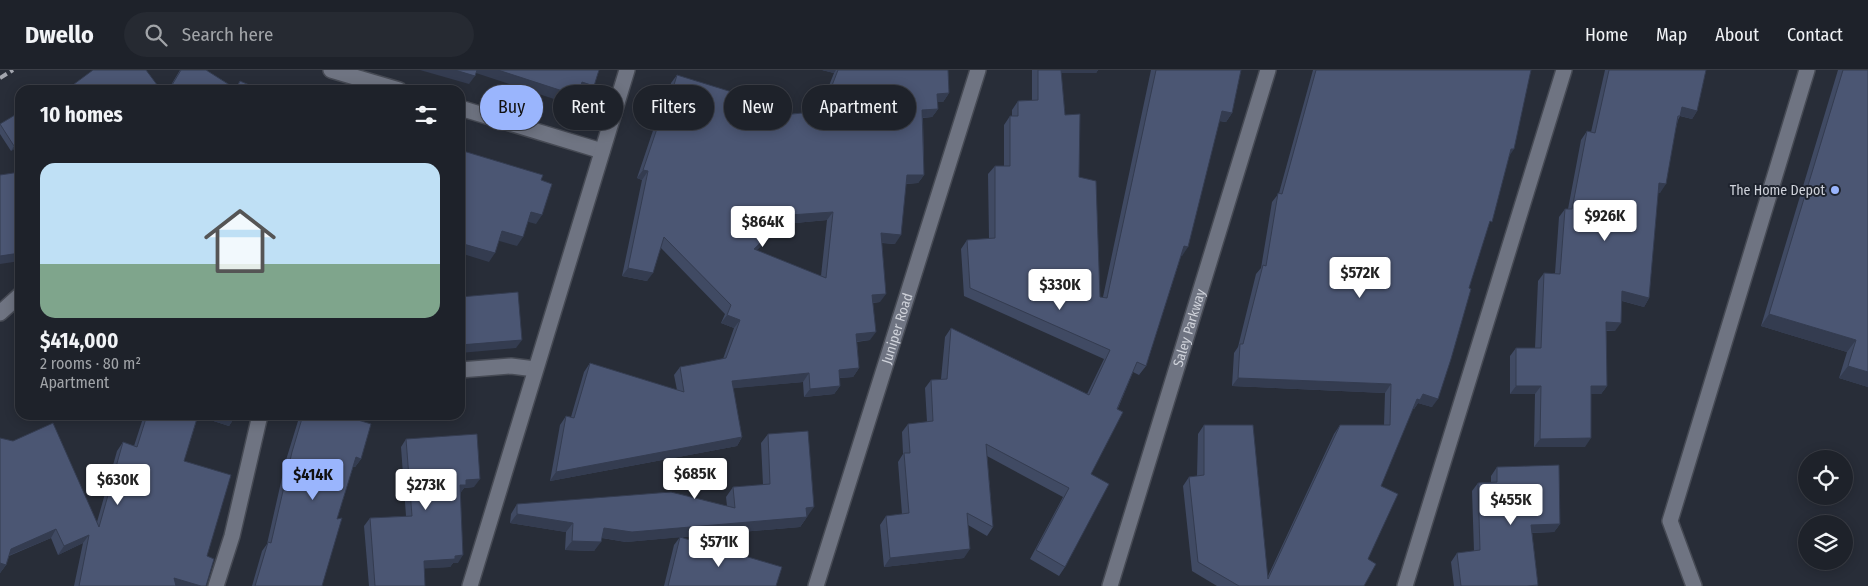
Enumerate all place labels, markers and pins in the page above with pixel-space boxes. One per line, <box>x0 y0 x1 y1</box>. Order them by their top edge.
place label: The Home Depot <box>1730 182 1825 199</box>
marker: The Home Depot <box>1829 184 1841 196</box>
pin: $926K <box>1570 200 1640 242</box>
pin: $864K <box>728 206 798 248</box>
pin: $572K <box>1325 256 1395 299</box>
pin: $330K <box>1025 268 1095 311</box>
pin: $414K <box>278 458 348 501</box>
pin: $685K <box>660 458 730 500</box>
pin: $630K <box>83 464 153 506</box>
pin: $273K <box>391 468 461 511</box>
pin: $455K <box>1476 484 1546 526</box>
pin: $571K <box>684 526 754 568</box>

